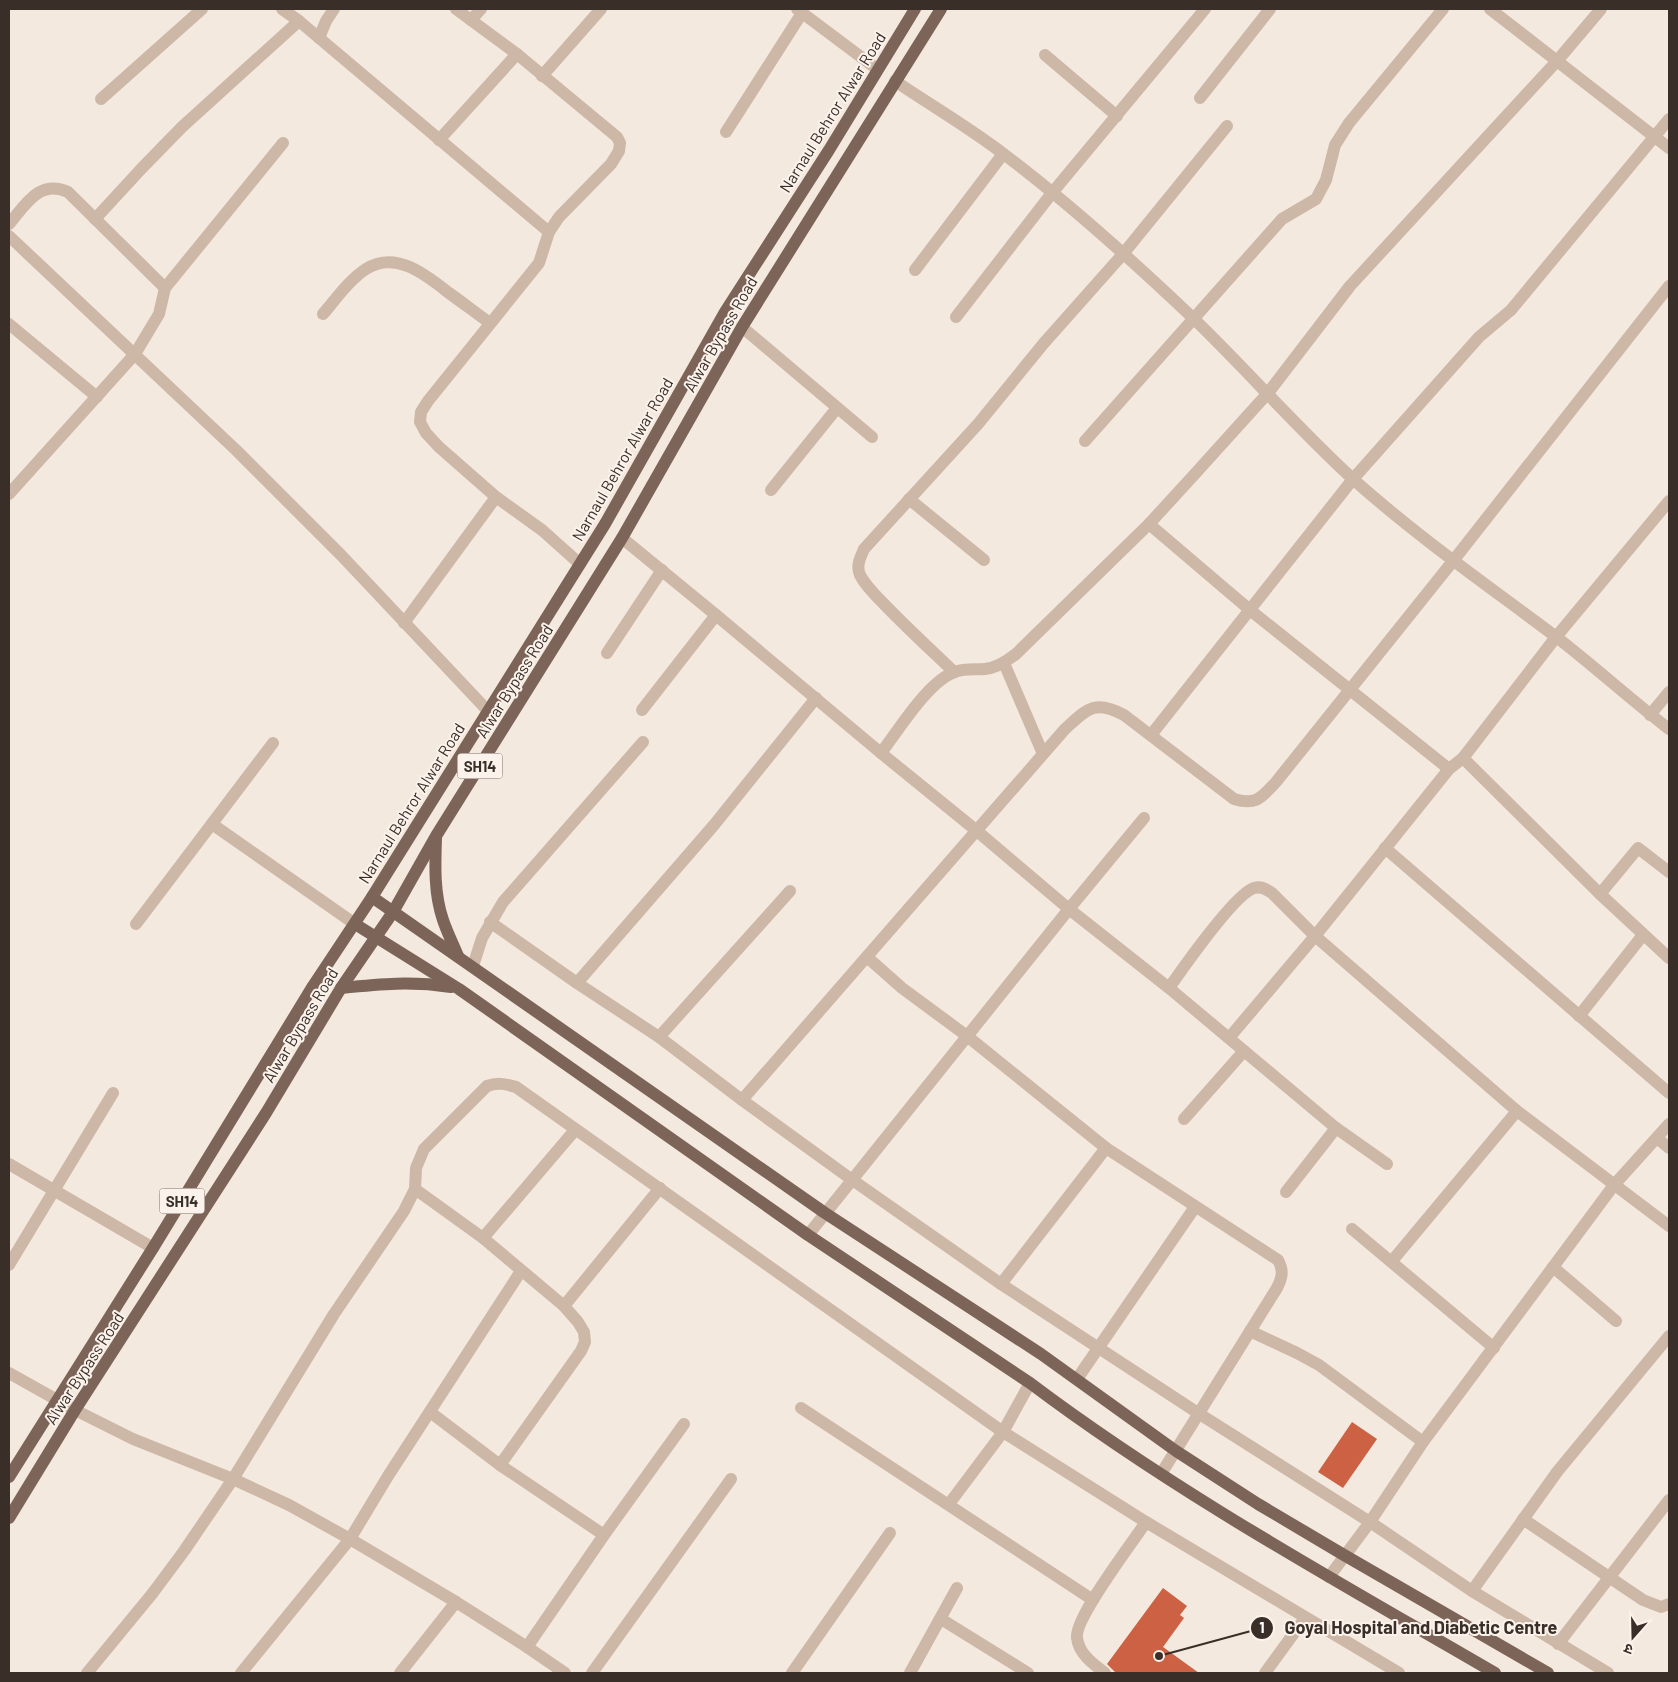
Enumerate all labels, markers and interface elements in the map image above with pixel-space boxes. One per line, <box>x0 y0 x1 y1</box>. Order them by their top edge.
street label: Narnaul Behror Alwar Road <box>775 28 889 196</box>
street label: Alwar Bypass Road <box>679 273 761 395</box>
street label: Narnaul Behror Alwar Road <box>568 374 676 544</box>
street label: Alwar Bypass Road <box>472 621 556 741</box>
street label: Narnaul Behror Alwar Road <box>354 719 468 887</box>
road number: SH14 <box>458 754 502 778</box>
street label: Alwar Bypass Road <box>258 964 342 1086</box>
road number: SH14 <box>160 1188 204 1214</box>
street label: Alwar Bypass Road <box>41 1308 127 1428</box>
callout: Goyal Hospital and Diabetic Centre <box>1250 1611 1567 1644</box>
north arrow <box>1608 1612 1658 1662</box>
text: Goyal Hospital and Diabetic Centre <box>1285 1616 1558 1638</box>
text: 1 <box>1259 1618 1265 1636</box>
text: उ <box>1621 1640 1635 1659</box>

